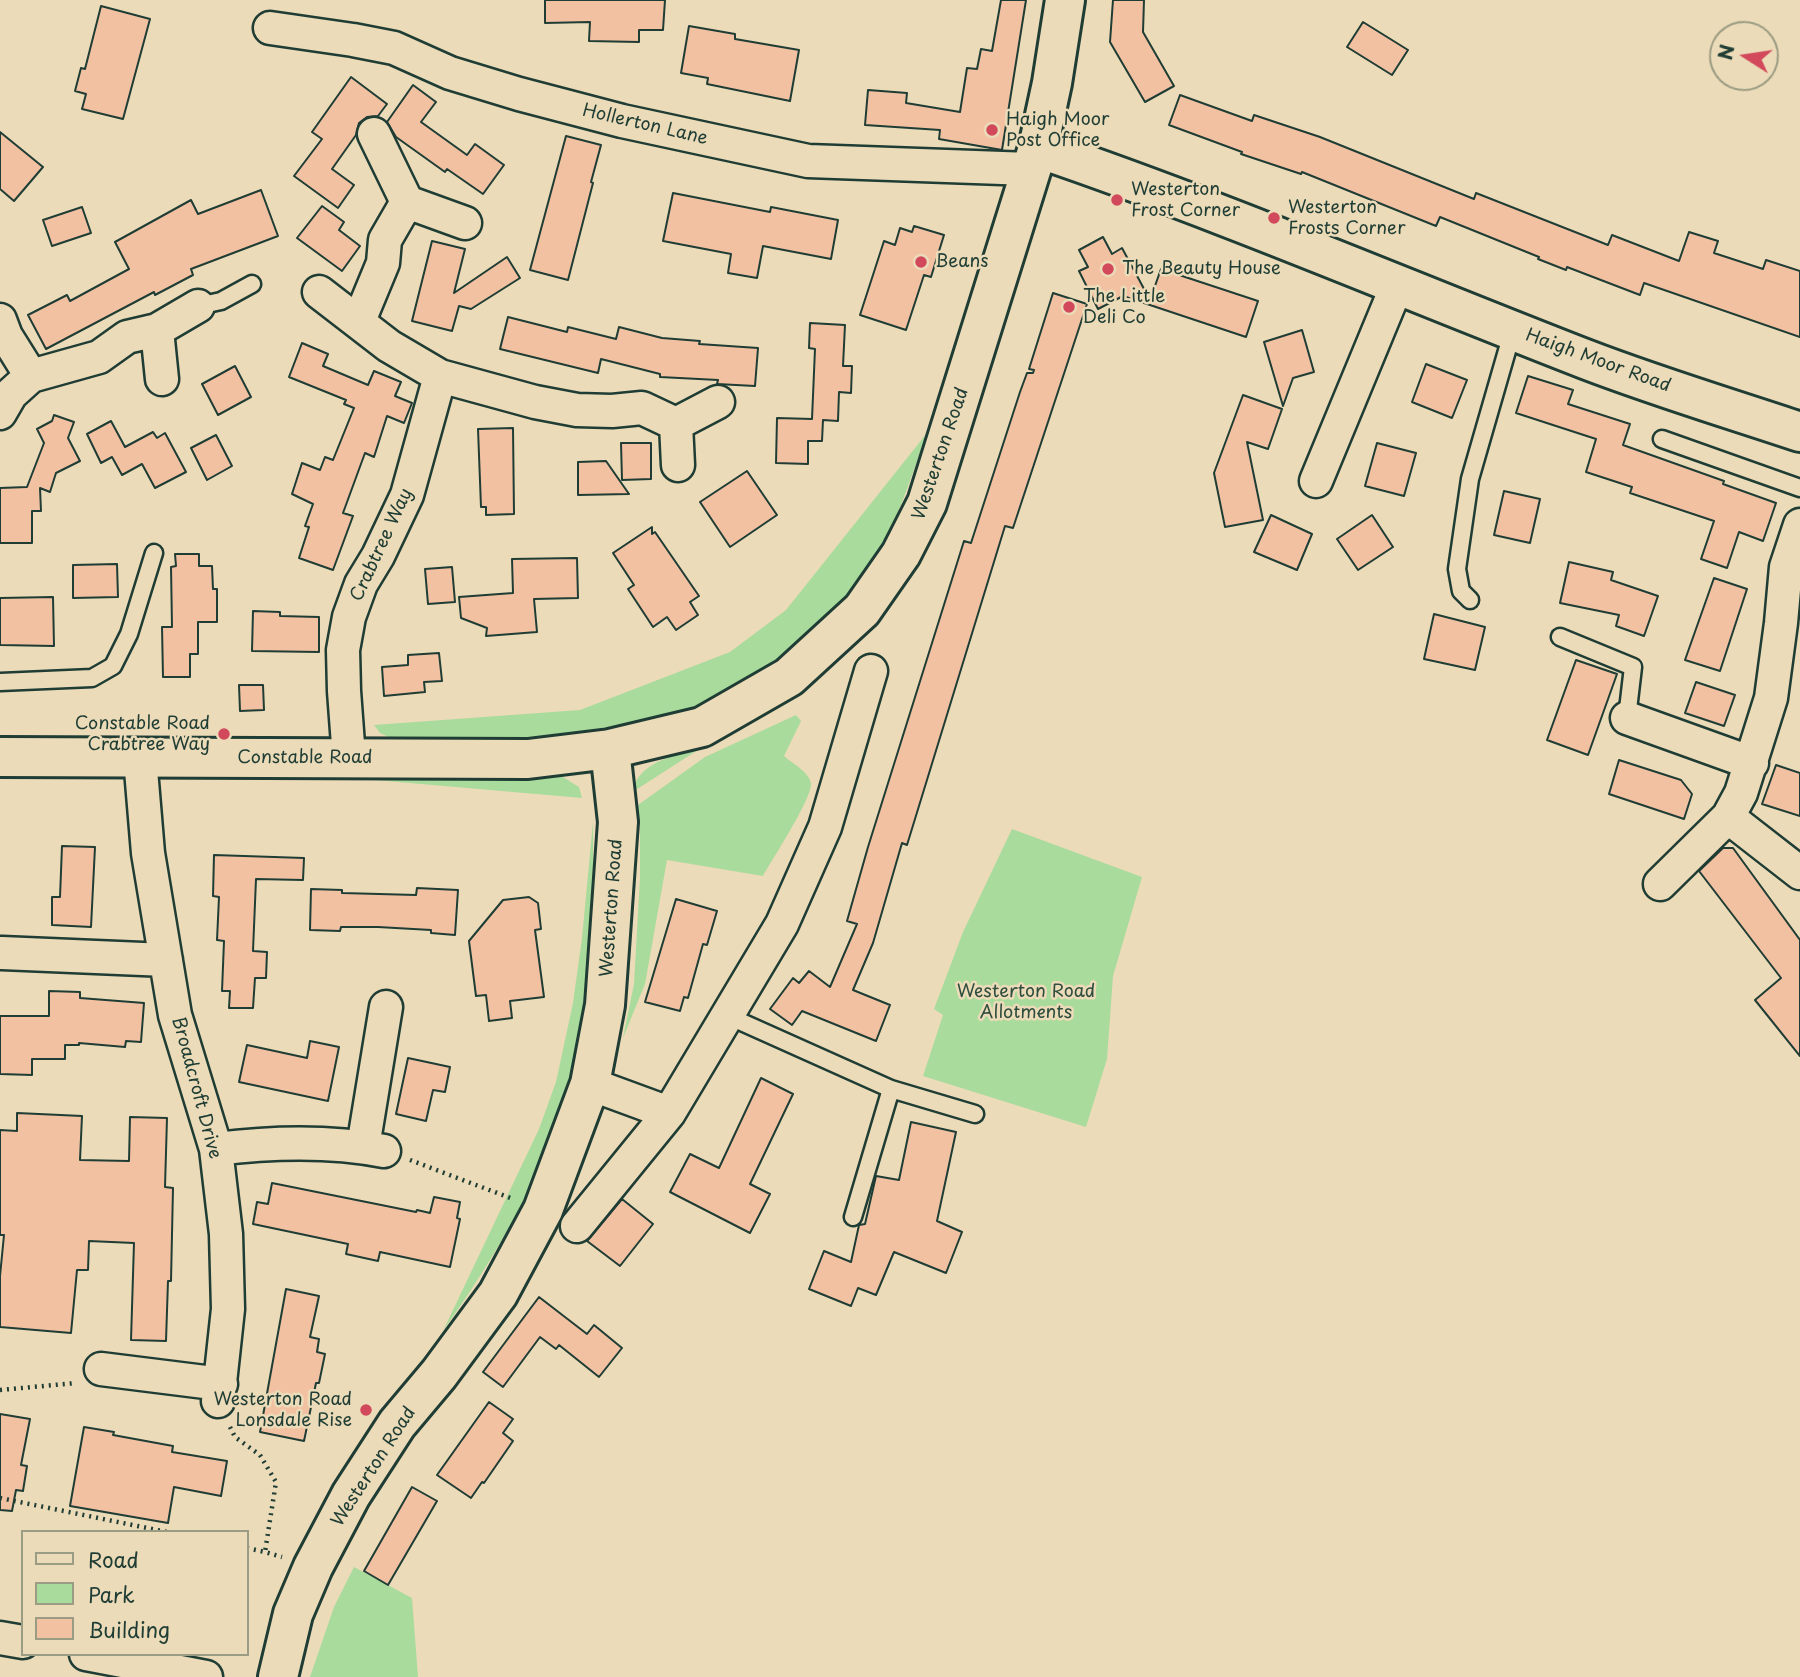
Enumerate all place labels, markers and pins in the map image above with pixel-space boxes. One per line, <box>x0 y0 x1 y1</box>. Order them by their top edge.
place label: Haigh Moor Post Office <box>1006 109 1109 152</box>
marker: Haigh Moor Post Office <box>984 122 1000 138</box>
place label: Westerton Frost Corner <box>1131 179 1240 222</box>
marker: Westerton Frost Corner <box>1109 192 1125 208</box>
place label: Westerton Frosts Corner <box>1288 197 1406 240</box>
marker: Westerton Frosts Corner <box>1266 210 1282 226</box>
place label: Beans <box>935 251 988 273</box>
marker: Beans <box>913 254 929 270</box>
place label: The Beauty House <box>1122 258 1281 280</box>
marker: The Beauty House <box>1100 261 1116 277</box>
place label: The Little Deli Co <box>1083 286 1165 328</box>
marker: The Little Deli Co <box>1061 299 1077 315</box>
place label: Constable Road Crabtree Way <box>75 713 210 756</box>
marker: Constable Road Crabtree Way <box>216 726 232 742</box>
place label: Westerton Road Lonsdale Rise <box>213 1389 352 1432</box>
marker: Westerton Road Lonsdale Rise <box>358 1402 374 1418</box>

